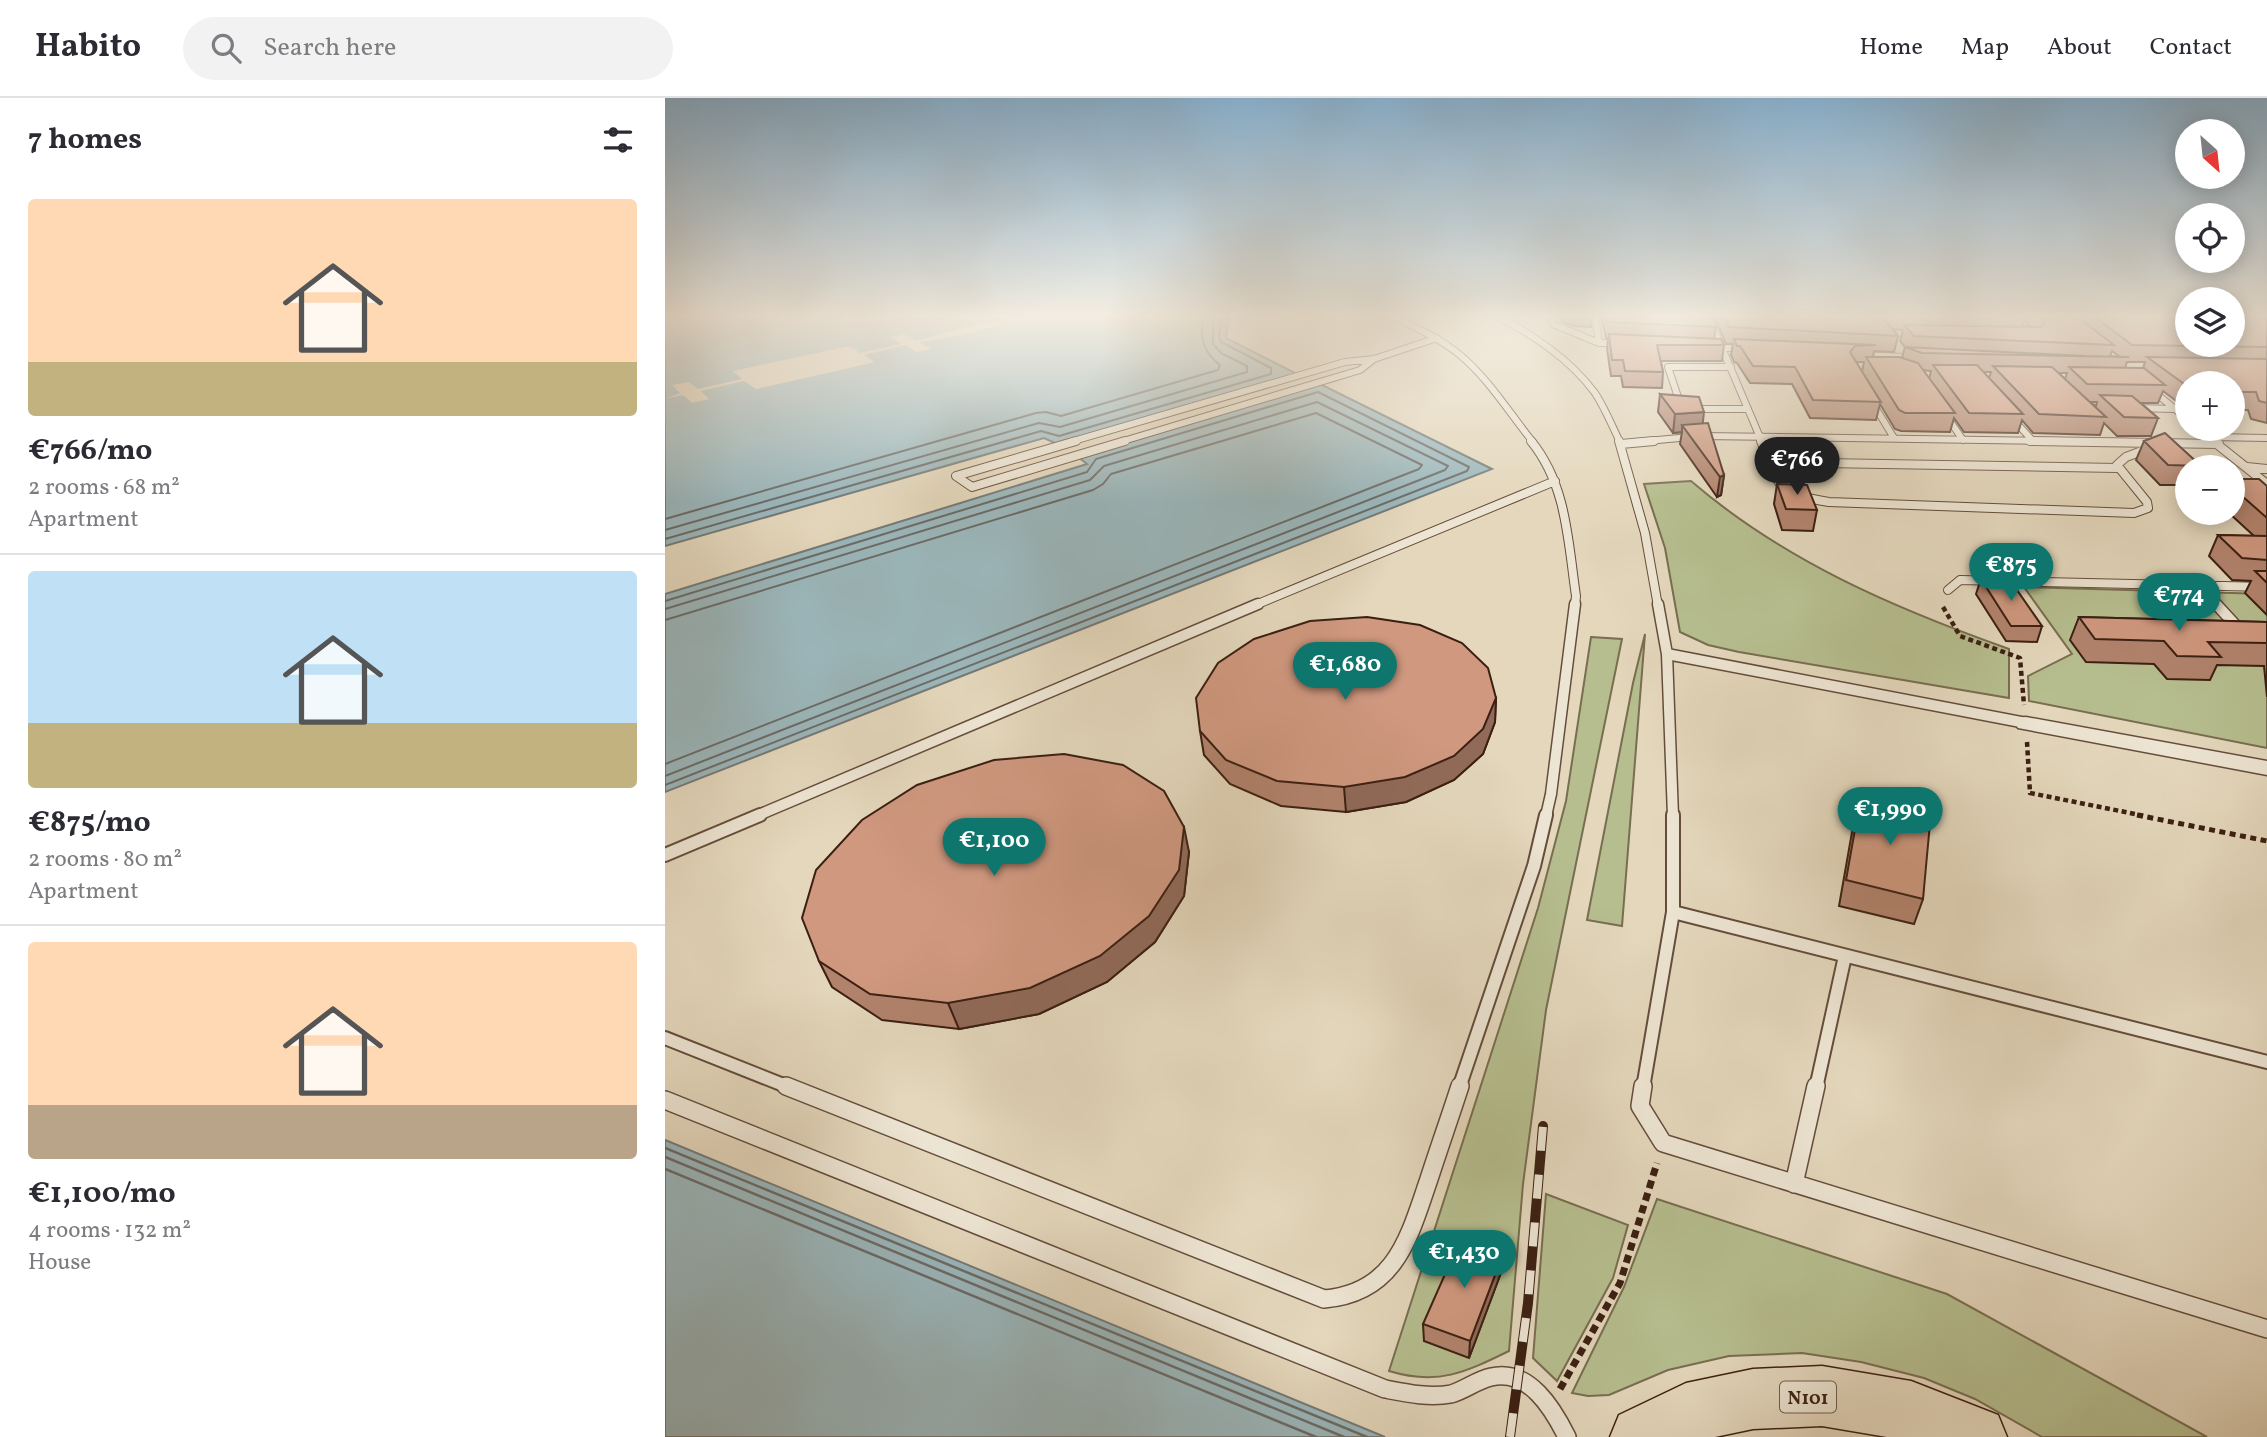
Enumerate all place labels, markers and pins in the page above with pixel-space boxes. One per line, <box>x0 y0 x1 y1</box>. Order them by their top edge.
pin: €766 <box>1756 438 1838 497</box>
pin: €875 <box>1970 544 2052 603</box>
pin: €774 <box>2138 574 2220 633</box>
pin: €1,680 <box>1288 642 1402 702</box>
pin: €1,990 <box>1833 788 1947 847</box>
pin: €1,100 <box>937 818 1051 878</box>
pin: €1,430 <box>1407 1230 1521 1290</box>

